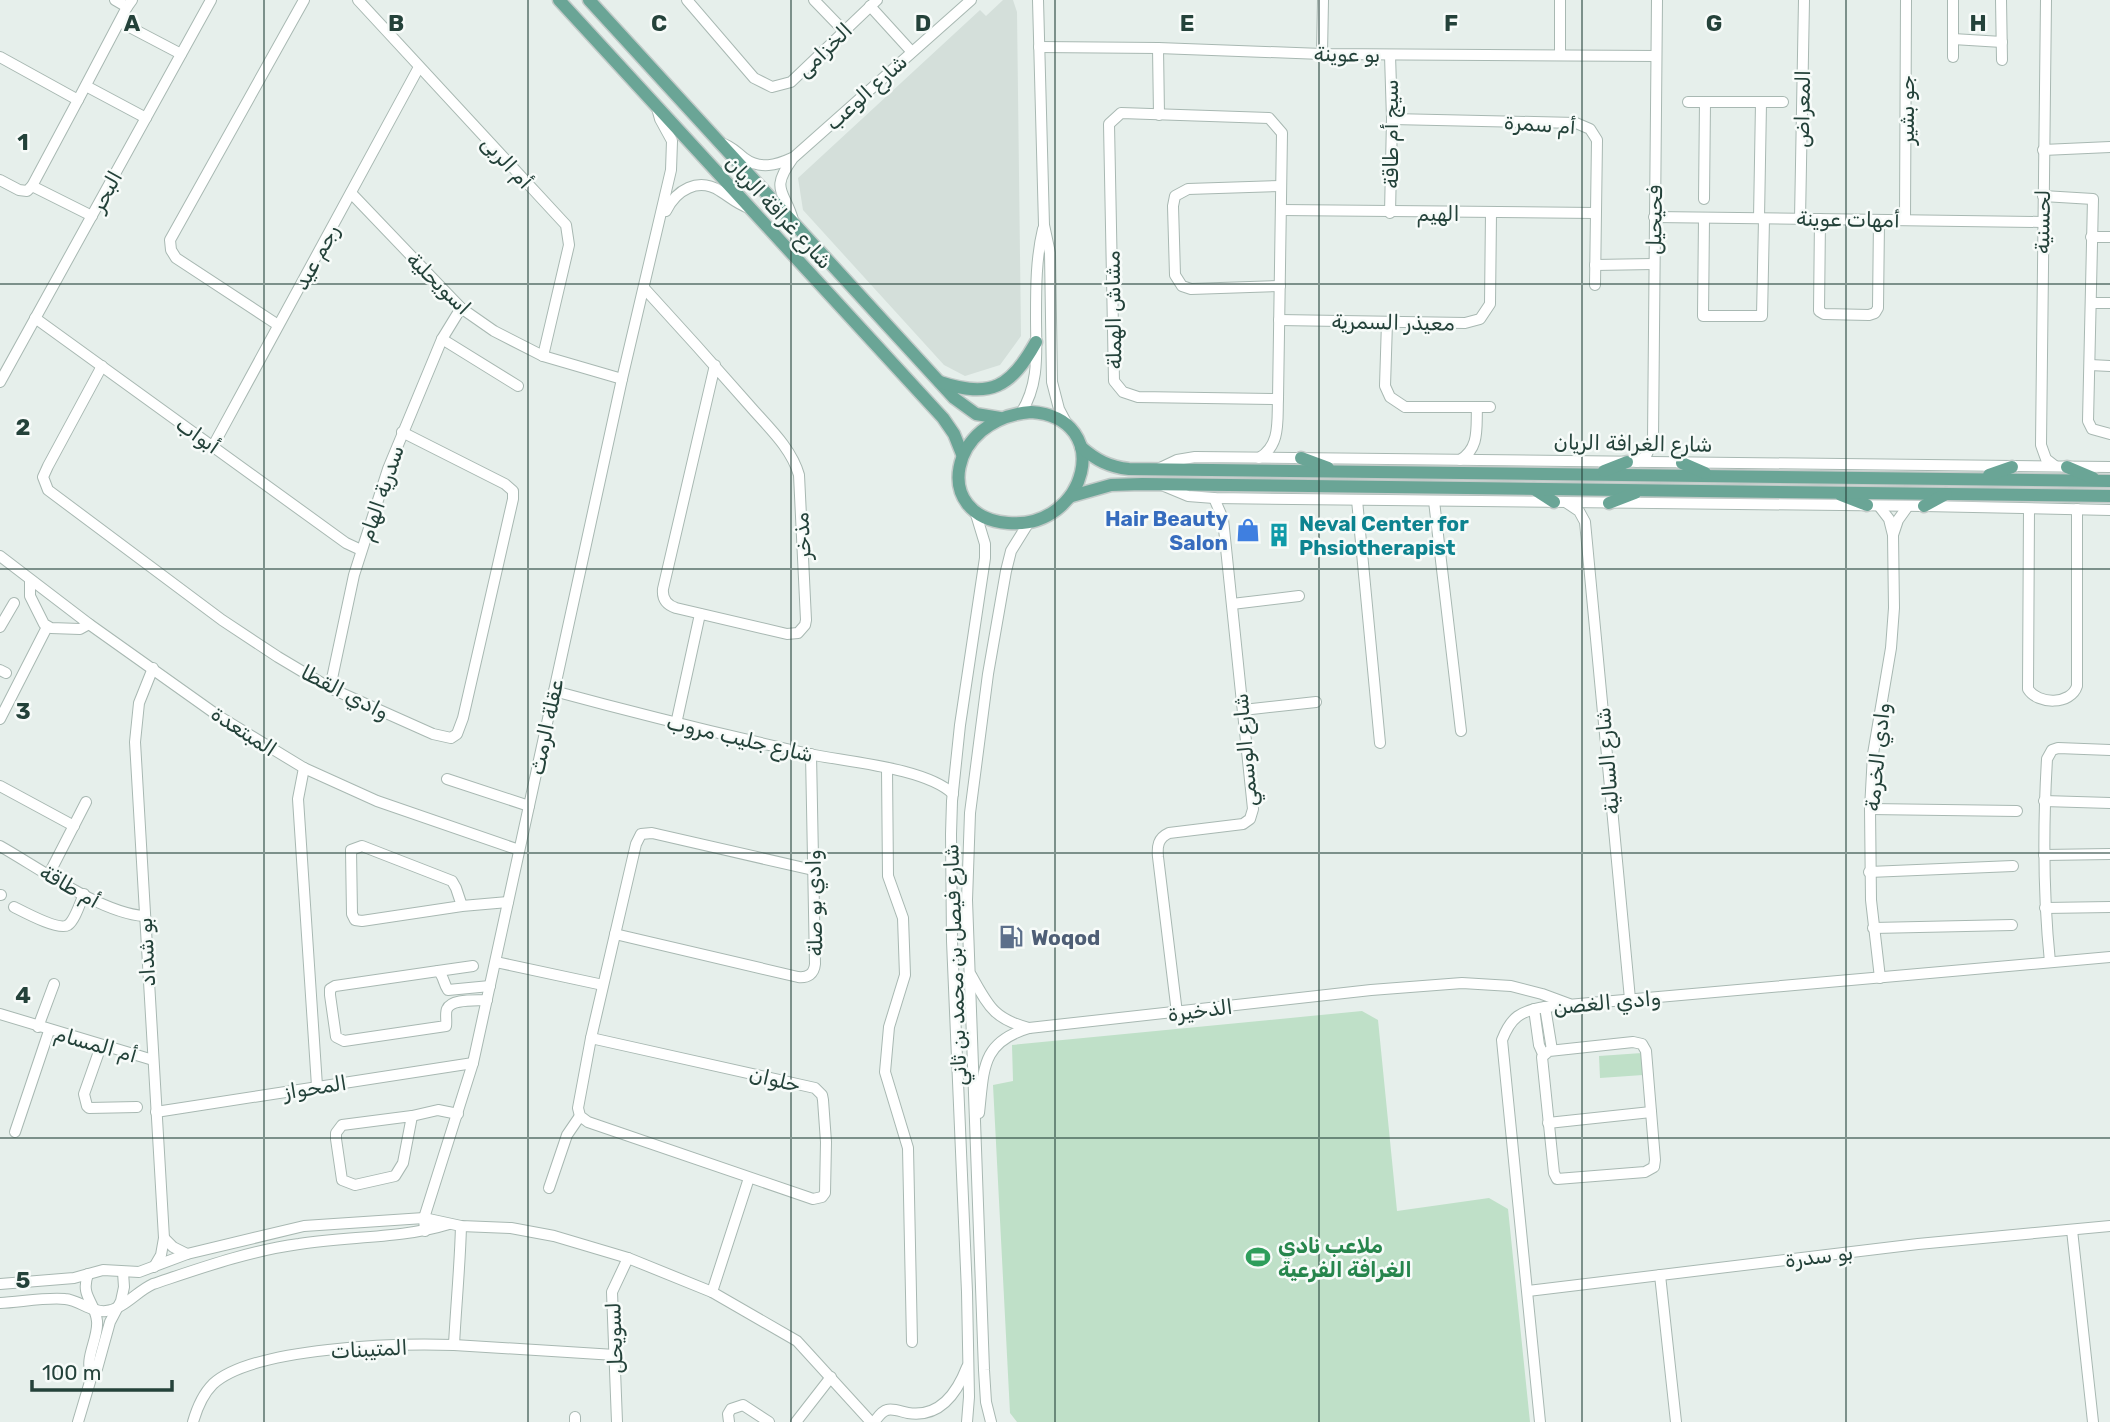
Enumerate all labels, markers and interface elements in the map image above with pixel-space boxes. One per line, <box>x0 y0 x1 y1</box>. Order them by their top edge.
text: A <box>124 9 141 37</box>
text: B <box>388 9 404 37</box>
text: C <box>651 9 667 37</box>
text: D <box>915 9 931 37</box>
text: E <box>1180 9 1194 37</box>
text: F <box>1444 9 1458 37</box>
text: G <box>1706 9 1722 37</box>
text: H <box>1969 9 1987 37</box>
street label: الخزامى <box>791 17 857 83</box>
street label: بو عوينة <box>1313 41 1381 67</box>
street label: شارع الوعب <box>820 49 913 137</box>
street label: المعراض <box>1789 70 1815 148</box>
street label: جو بشير <box>1894 75 1919 147</box>
street label: سيج أم طاقة <box>1378 79 1405 189</box>
street label: أم سمرة <box>1503 109 1577 140</box>
text: 1 <box>17 128 29 156</box>
street label: أم الربى <box>475 130 538 195</box>
street label: شارع غرافة الريان <box>719 150 838 275</box>
street label: البحر <box>84 166 127 218</box>
street label: فحيحيل <box>1641 185 1667 255</box>
street label: لحسنية <box>2029 190 2055 254</box>
street label: الهيم <box>1417 201 1460 228</box>
street label: أمهات عوينة <box>1796 206 1900 232</box>
street label: رجم عيد <box>288 220 346 295</box>
street label: اسويحلية <box>402 246 476 320</box>
street label: مشاش الهملة <box>1099 250 1127 370</box>
street label: معيذر السمرية <box>1331 308 1455 336</box>
street label: أبواب <box>171 411 225 459</box>
text: 2 <box>16 413 30 441</box>
street label: شارع الغرافة الريان <box>1553 429 1713 459</box>
street label: سدرية الهام <box>353 442 410 544</box>
place label: Hair Beauty Salon <box>1105 506 1228 555</box>
place label: Neval Center for Phsiotherapist <box>1299 511 1469 560</box>
street label: مذخر <box>788 512 816 562</box>
shop icon: Hair Beauty Salon <box>1234 516 1262 544</box>
building icon: Neval Center for Phsiotherapist <box>1265 521 1293 549</box>
street label: وادي القطا <box>296 659 393 727</box>
street label: عقلة الرمث <box>524 677 568 777</box>
street label: شارع الوسمي <box>1228 692 1266 808</box>
text: 3 <box>15 697 31 725</box>
street label: المبتعدة <box>206 701 282 761</box>
street label: وادي الخرمة <box>1859 701 1897 813</box>
street label: شارع السالية <box>1590 706 1626 816</box>
street label: شارع جليب مروب <box>664 709 816 769</box>
street label: شارع فيصل بن محمد بن ثاني <box>938 843 976 1086</box>
street label: وادي بو صلة <box>801 849 829 957</box>
street label: أم طاقة <box>35 859 105 914</box>
street label: بو شداد <box>132 917 160 987</box>
fuel station icon: Woqod <box>997 923 1025 951</box>
place label: Woqod <box>1031 925 1100 950</box>
text: 4 <box>15 981 31 1009</box>
street label: وادي الغصن <box>1552 985 1662 1021</box>
street label: الذخيرة <box>1166 994 1234 1026</box>
street label: أم المسام <box>52 1020 140 1069</box>
street label: حلوان <box>747 1061 803 1097</box>
street label: المحواز <box>280 1070 348 1105</box>
place label: ملاعب نادي الغرافة الفرعية <box>1278 1233 1412 1283</box>
street label: بو سدرة <box>1783 1239 1855 1273</box>
sports icon: ملاعب نادي الغرافة الفرعية <box>1244 1243 1272 1271</box>
text: 5 <box>16 1266 31 1294</box>
street label: لسويحل <box>600 1302 628 1374</box>
street label: المتيبنات <box>330 1335 408 1363</box>
scale bar <box>32 1348 172 1392</box>
text: 100 m <box>42 1360 101 1385</box>

